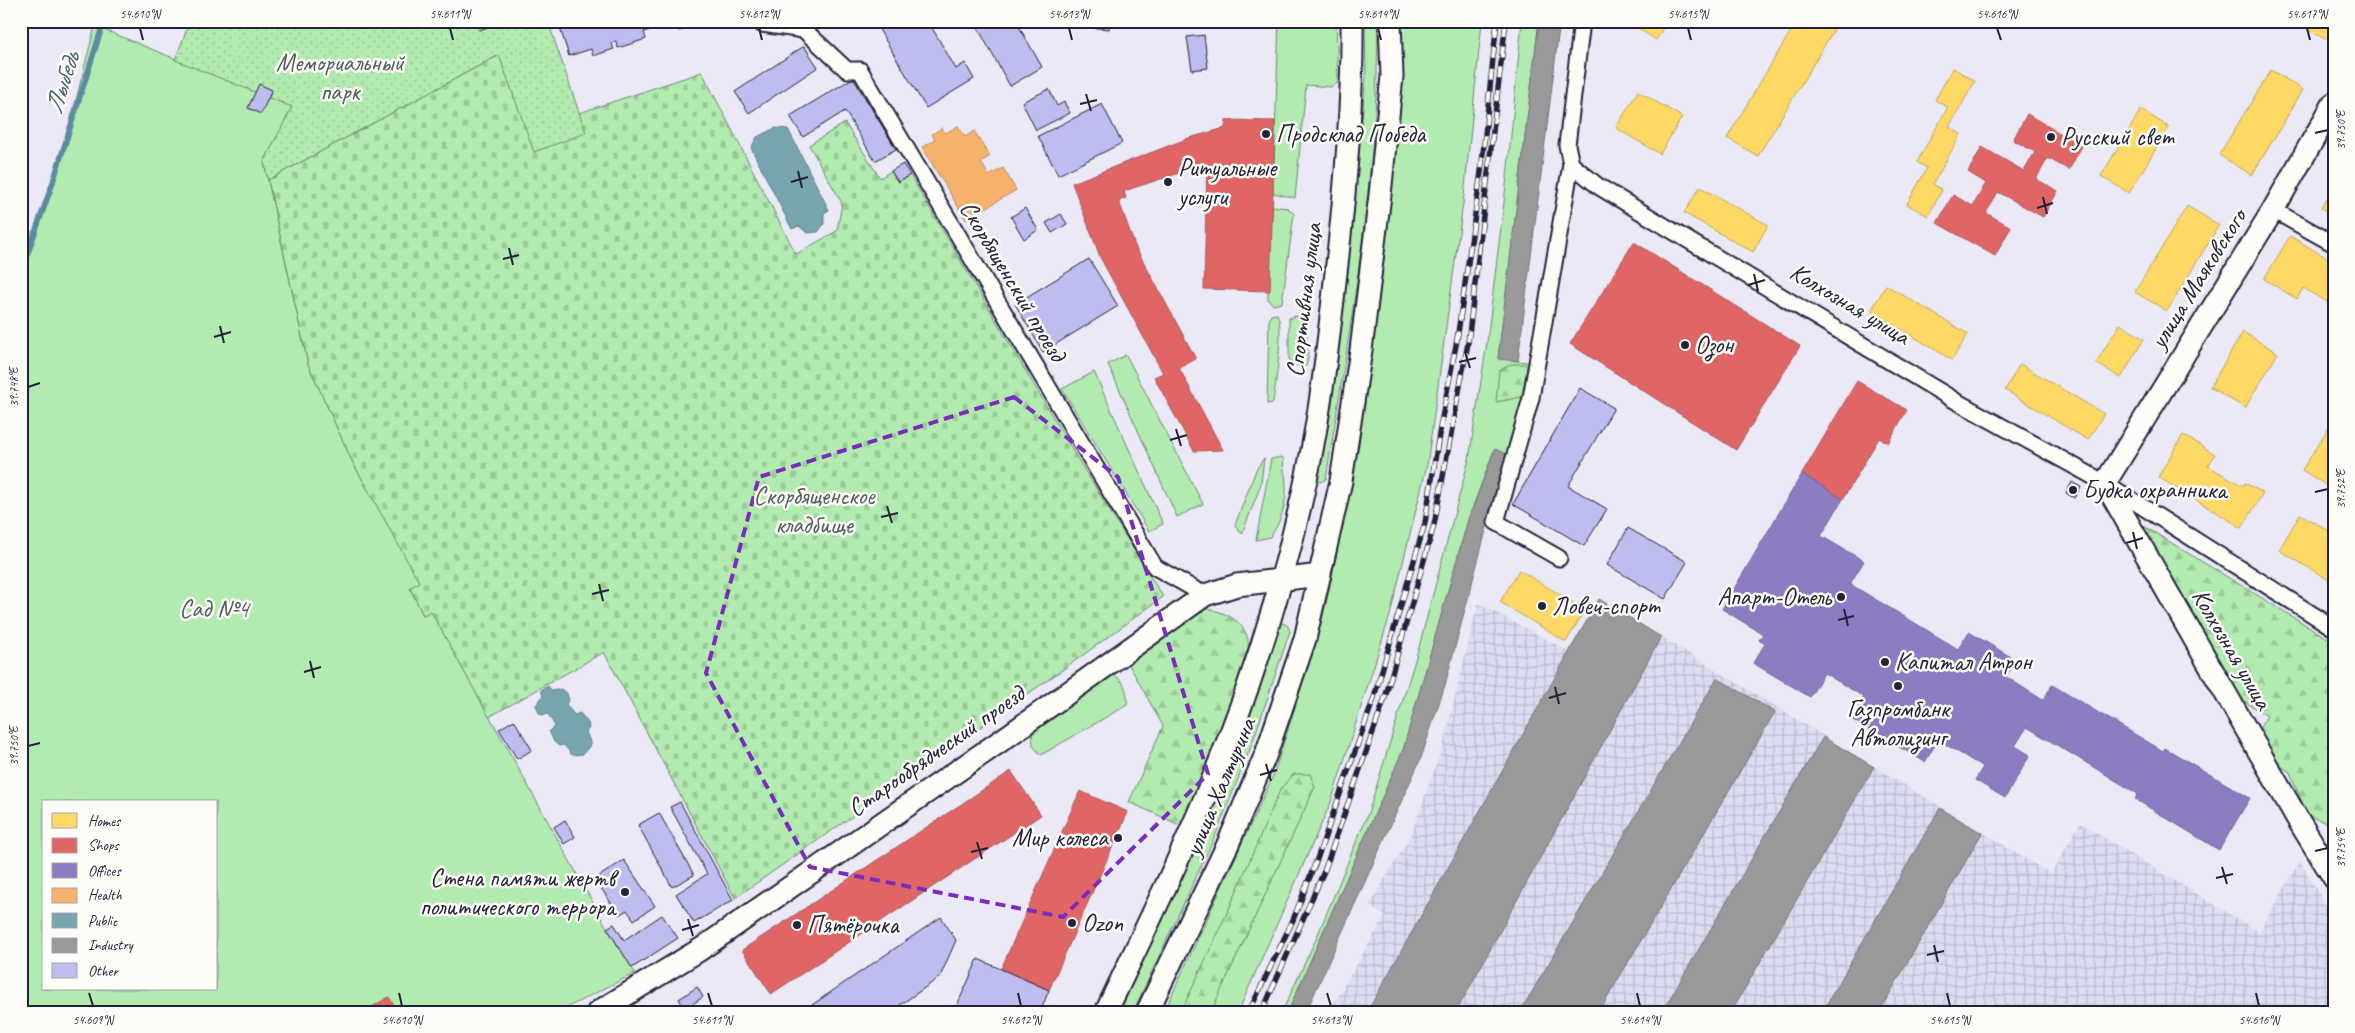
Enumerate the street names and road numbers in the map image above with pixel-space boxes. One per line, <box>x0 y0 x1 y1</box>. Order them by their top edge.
street label: Скорбященский проезд <box>952 195 1075 369</box>
street label: улица Маяковского <box>2141 200 2255 357</box>
street label: Спортивная улица <box>1279 219 1330 379</box>
street label: Колхозная улица <box>1784 256 1918 353</box>
street label: Колхозная улица <box>2185 583 2280 717</box>
street label: Старообрядческий проезд <box>841 677 1032 824</box>
street label: улица Халтурина <box>1176 711 1264 863</box>

